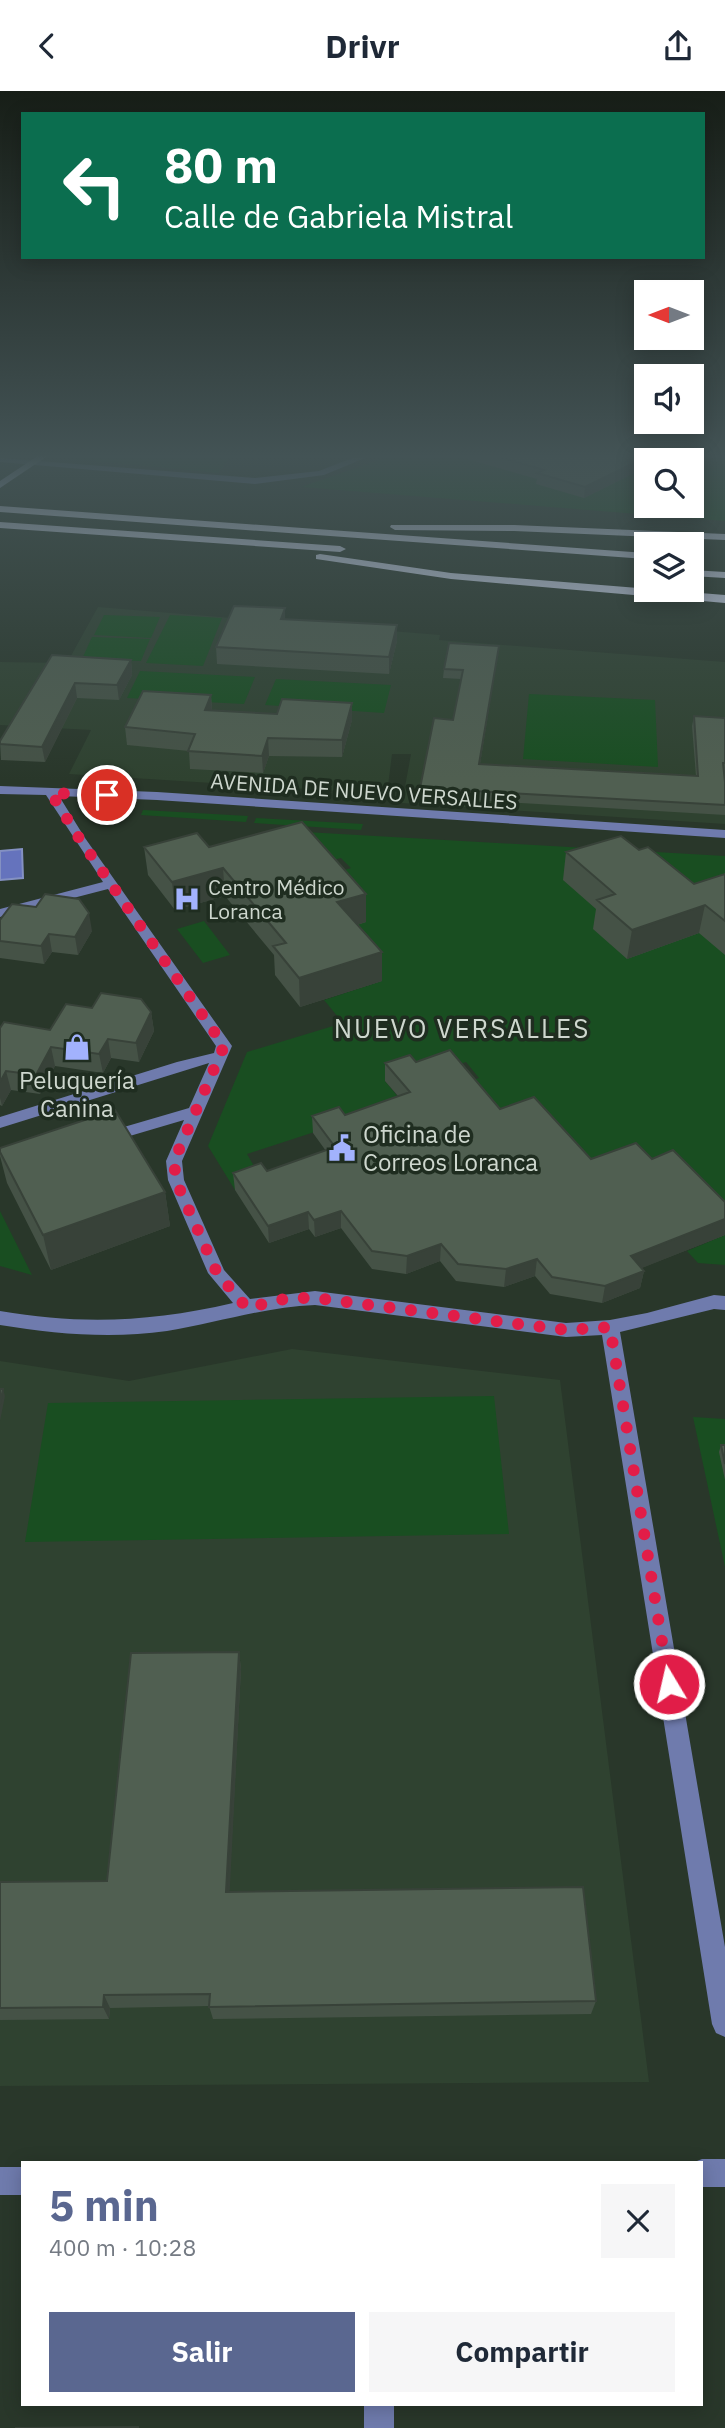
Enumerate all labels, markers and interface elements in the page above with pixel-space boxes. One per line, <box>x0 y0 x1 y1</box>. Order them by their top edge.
text: Drivr <box>325 25 400 67</box>
icon: back <box>28 27 66 65</box>
icon: share <box>659 27 697 65</box>
text: 80 m <box>164 133 278 196</box>
icon: left <box>49 140 140 231</box>
text: Calle de Gabriela Mistral <box>164 195 514 237</box>
north arrow <box>634 280 704 350</box>
map controls <box>634 280 704 602</box>
button: sound <box>634 364 704 434</box>
button: search <box>634 448 704 518</box>
button: layers <box>634 532 704 602</box>
pin <box>77 765 137 825</box>
street label: AVENIDA DE NUEVO VERSALLES <box>210 766 518 816</box>
icon: arrive <box>88 776 126 814</box>
place label: Centro Médico Loranca <box>208 873 344 925</box>
hospital icon: Centro Médico Loranca <box>172 884 202 914</box>
district label: NUEVO VERSALLES <box>334 1011 590 1045</box>
shop icon: Peluquería Canina <box>62 1032 92 1062</box>
place label: Peluquería Canina <box>19 1064 135 1124</box>
place label: Oficina de Correos Loranca <box>363 1118 538 1178</box>
public building icon: Oficina de Correos Loranca <box>327 1133 357 1163</box>
position arrow <box>632 1647 706 1721</box>
text: 5 min <box>49 2178 159 2233</box>
button: close <box>601 2184 675 2258</box>
text: 400 m · 10:28 <box>49 2232 196 2262</box>
button: Salir <box>49 2312 355 2392</box>
button: Compartir <box>369 2312 675 2392</box>

